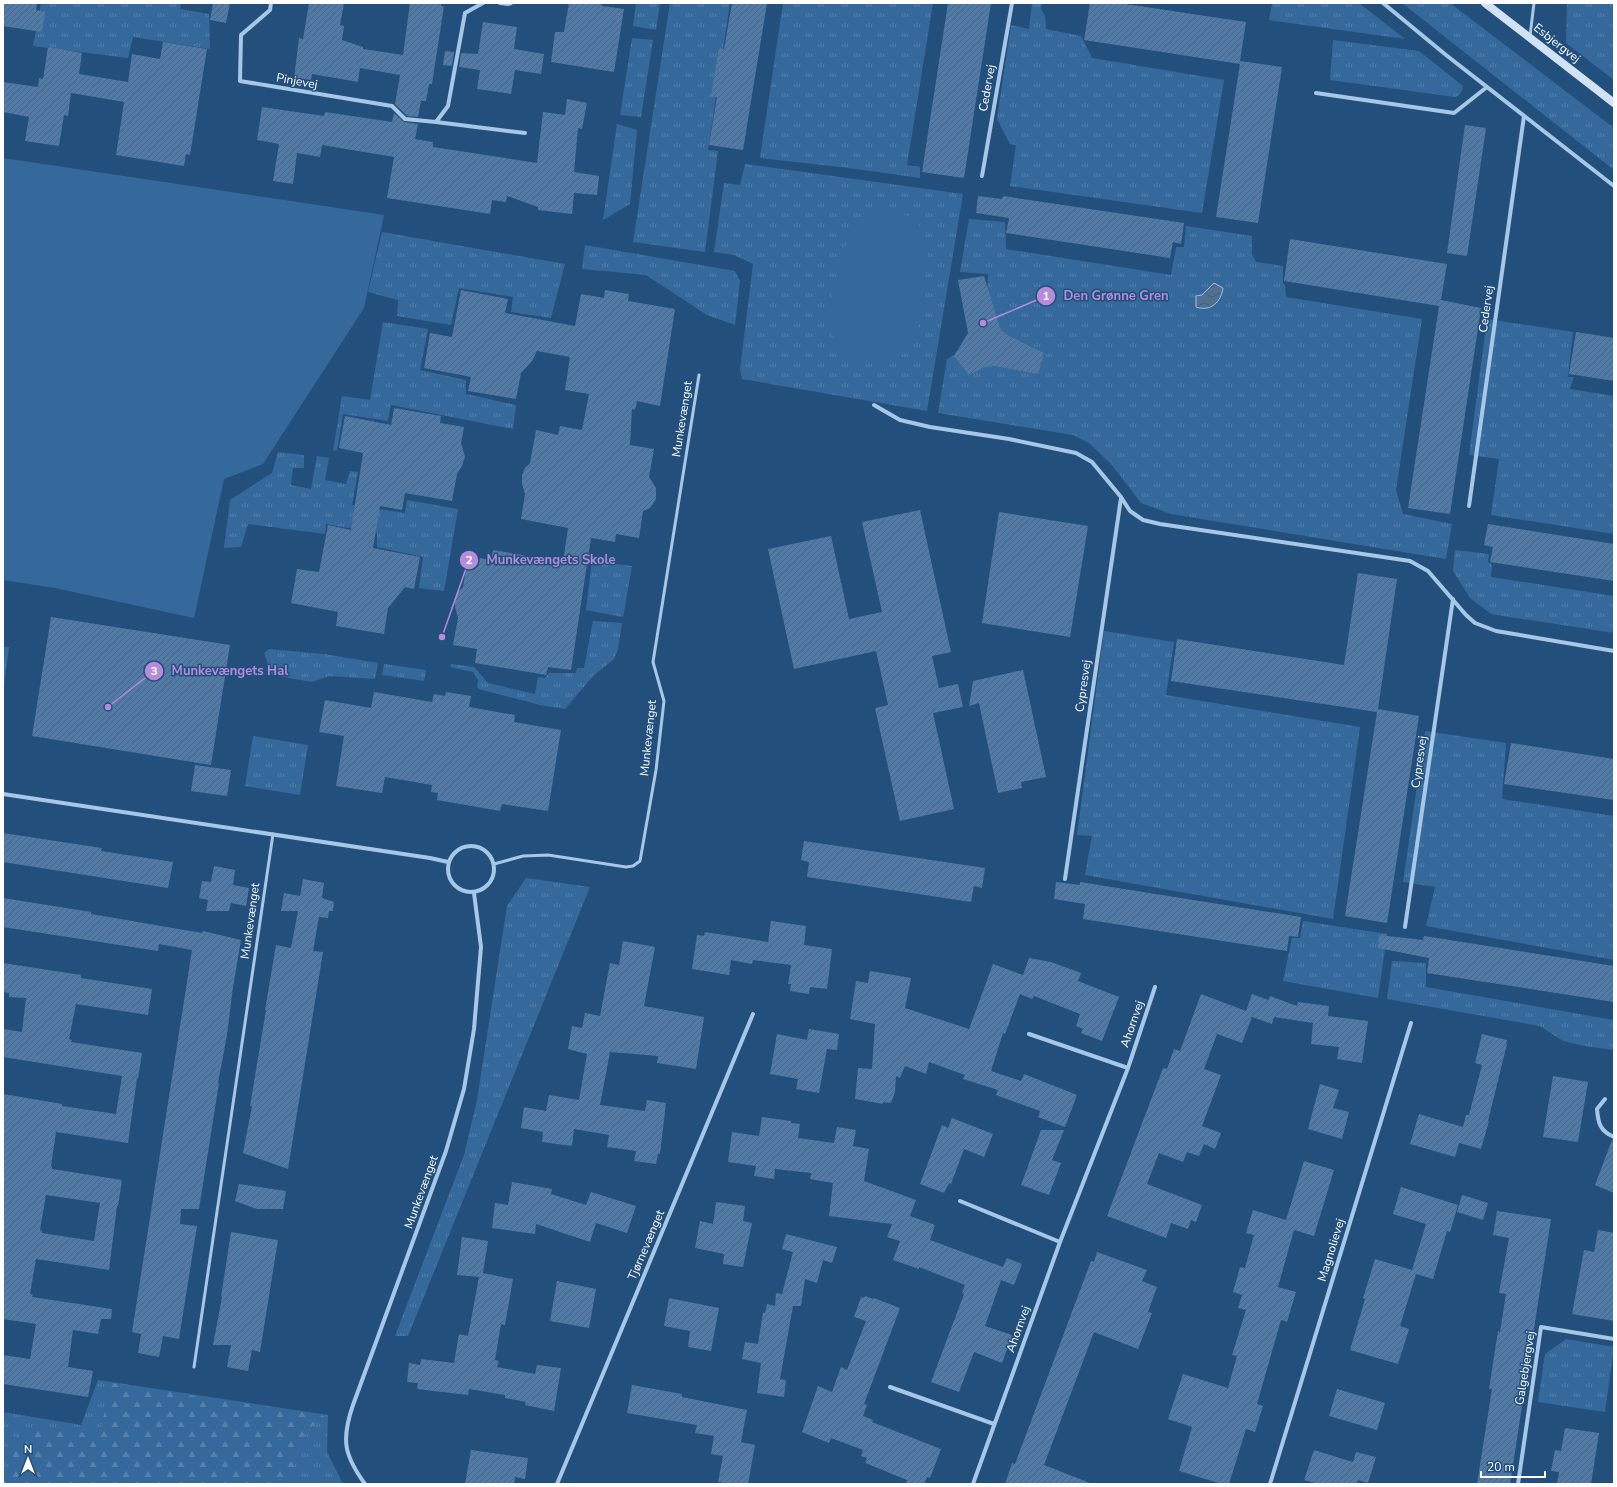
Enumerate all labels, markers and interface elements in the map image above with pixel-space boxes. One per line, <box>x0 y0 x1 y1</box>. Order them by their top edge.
street label: Esbjergvej <box>1530 20 1584 66</box>
street label: Cedervej <box>975 63 999 113</box>
street label: Pinjevej <box>275 70 319 93</box>
callout: Den Grønne Gren <box>1036 283 1177 308</box>
street label: Cedervej <box>1475 284 1497 334</box>
text: Den Grønne Gren <box>1063 287 1169 305</box>
text: 1 <box>1042 288 1050 304</box>
street label: Munkevænget <box>668 379 696 458</box>
callout: Munkevængets Skole <box>459 547 624 572</box>
text: Munkevængets Skole <box>486 551 616 569</box>
text: 2 <box>465 552 473 568</box>
callout: Munkevængets Hal <box>144 658 297 683</box>
street label: Cypresvej <box>1071 659 1095 713</box>
text: Munkevængets Hal <box>172 662 289 680</box>
text: 3 <box>150 663 158 679</box>
street label: Munkevænget <box>636 698 660 777</box>
street label: Cypresvej <box>1407 735 1431 789</box>
street label: Munkevænget <box>237 881 263 960</box>
street label: Ahornvej <box>1117 998 1148 1050</box>
street label: Munkevænget <box>400 1152 442 1231</box>
street label: Tjørnevænget <box>624 1207 668 1283</box>
street label: Magnolievej <box>1314 1216 1348 1283</box>
street label: Ahornvej <box>1002 1303 1034 1355</box>
street label: Galgebjergvej <box>1511 1330 1539 1406</box>
north arrow <box>8 1439 48 1479</box>
text: N <box>24 1442 32 1457</box>
scale bar <box>1481 1453 1545 1479</box>
text: 20 m <box>1487 1459 1515 1475</box>

